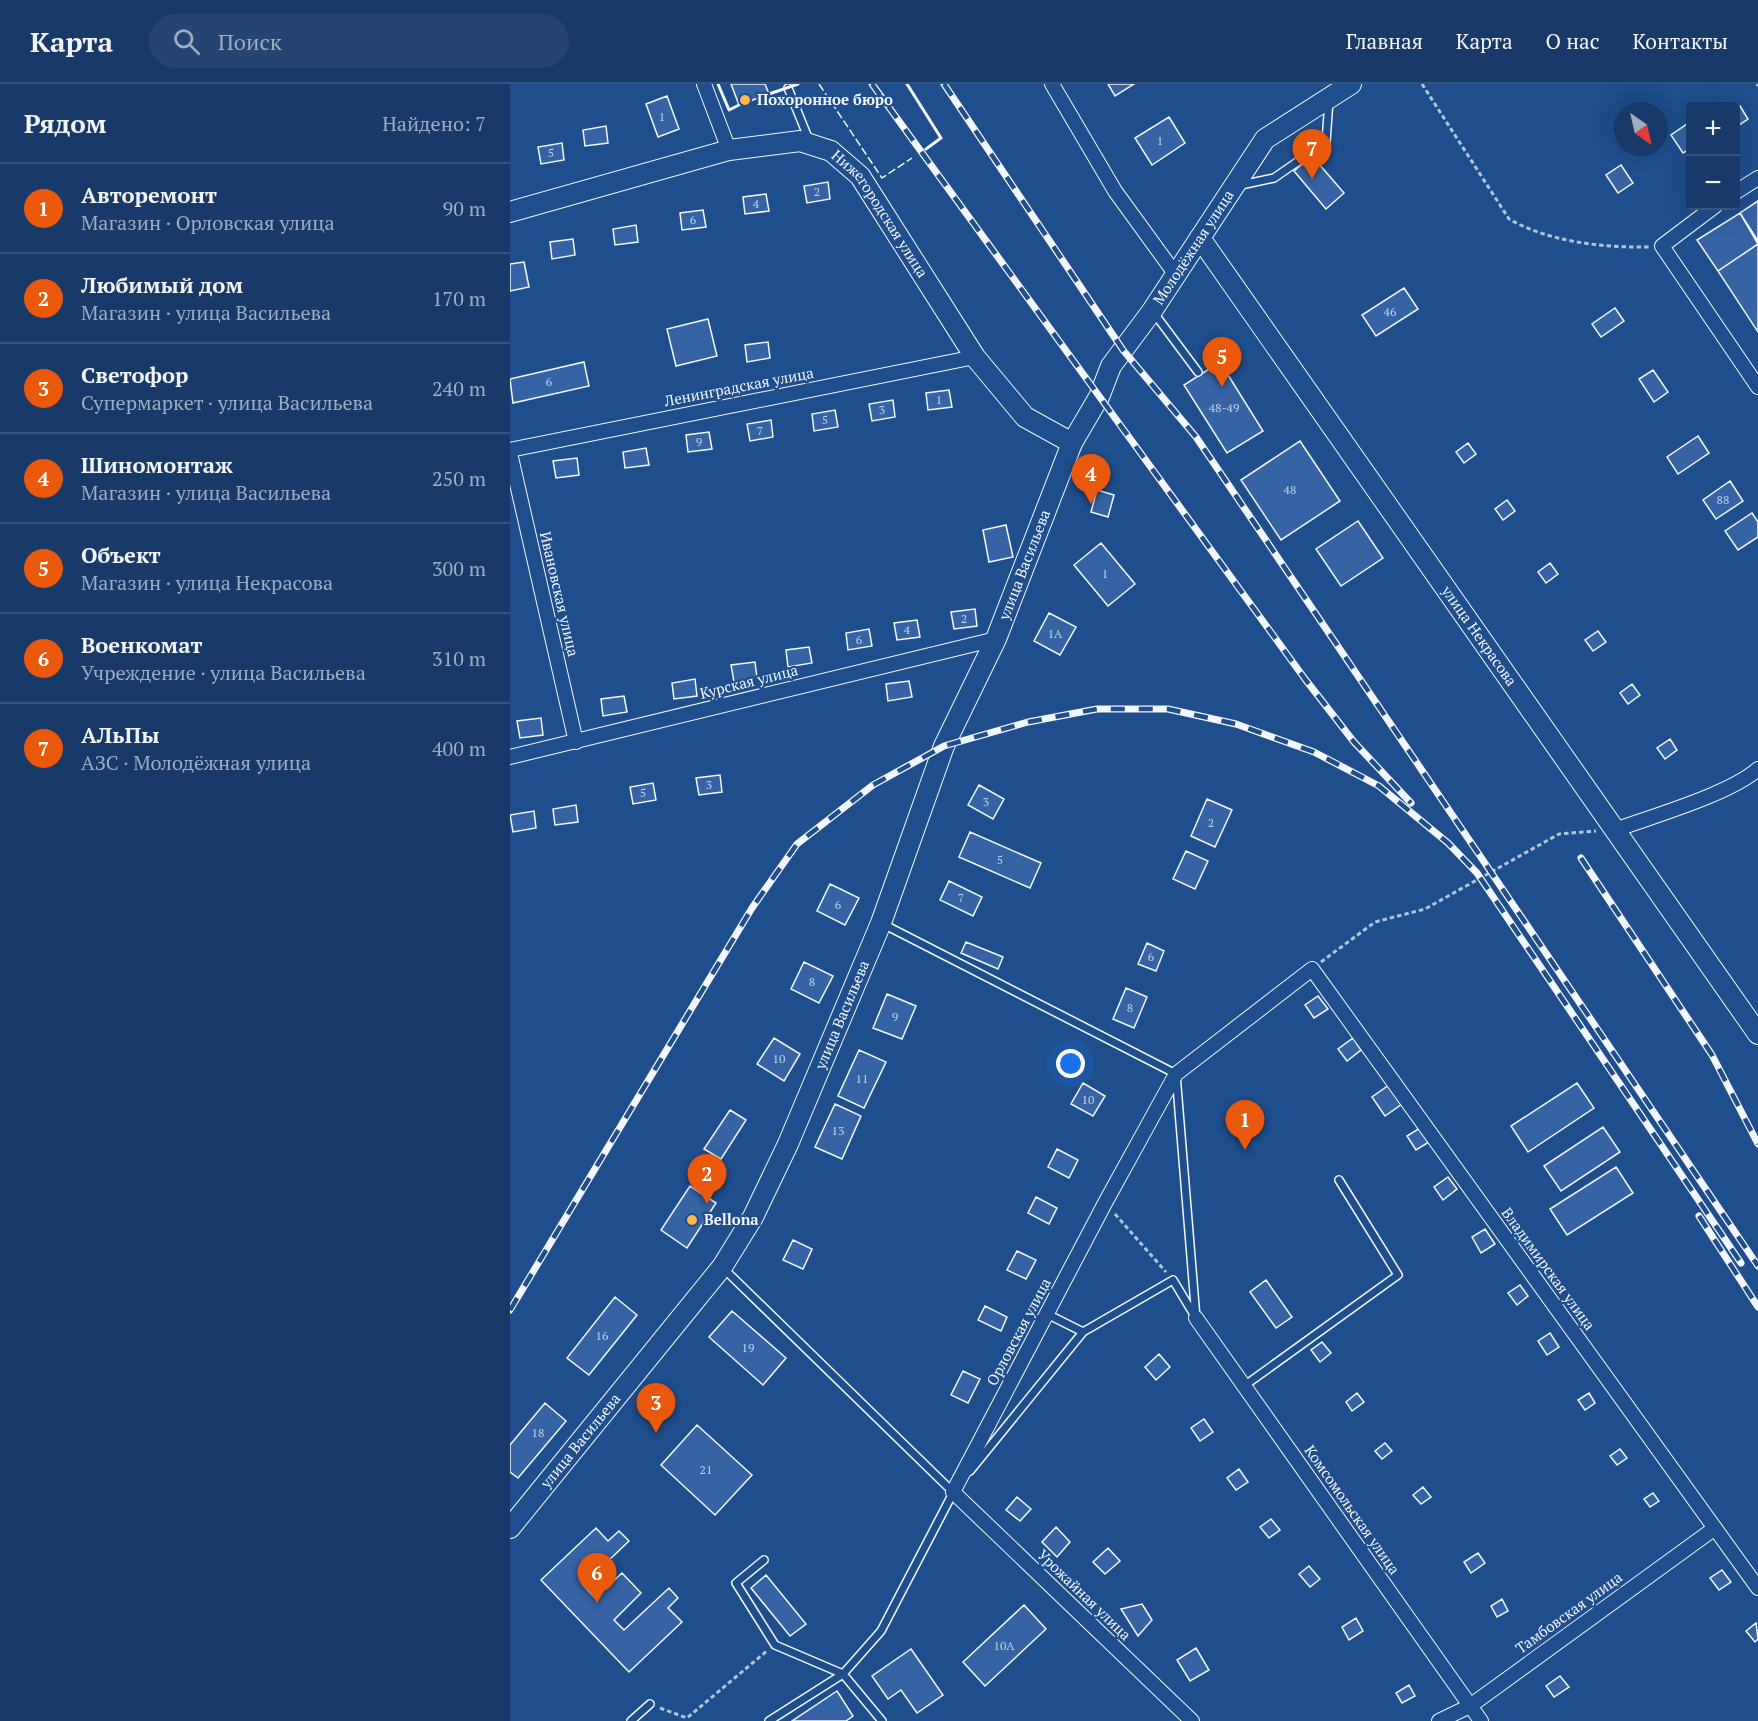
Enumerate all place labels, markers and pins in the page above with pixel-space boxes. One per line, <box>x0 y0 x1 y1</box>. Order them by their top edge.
place label: Похоронное бюро <box>757 89 893 109</box>
marker: Похоронное бюро <box>738 93 752 107</box>
pin: 7 <box>1292 130 1332 179</box>
pin: 5 <box>1202 338 1242 387</box>
pin: 4 <box>1072 454 1110 504</box>
pin: 1 <box>1226 1100 1264 1150</box>
pin: 2 <box>688 1154 726 1204</box>
place label: Bellona <box>704 1209 759 1229</box>
marker: Bellona <box>685 1213 699 1227</box>
pin: 3 <box>636 1384 676 1433</box>
pin: 6 <box>578 1554 616 1603</box>

